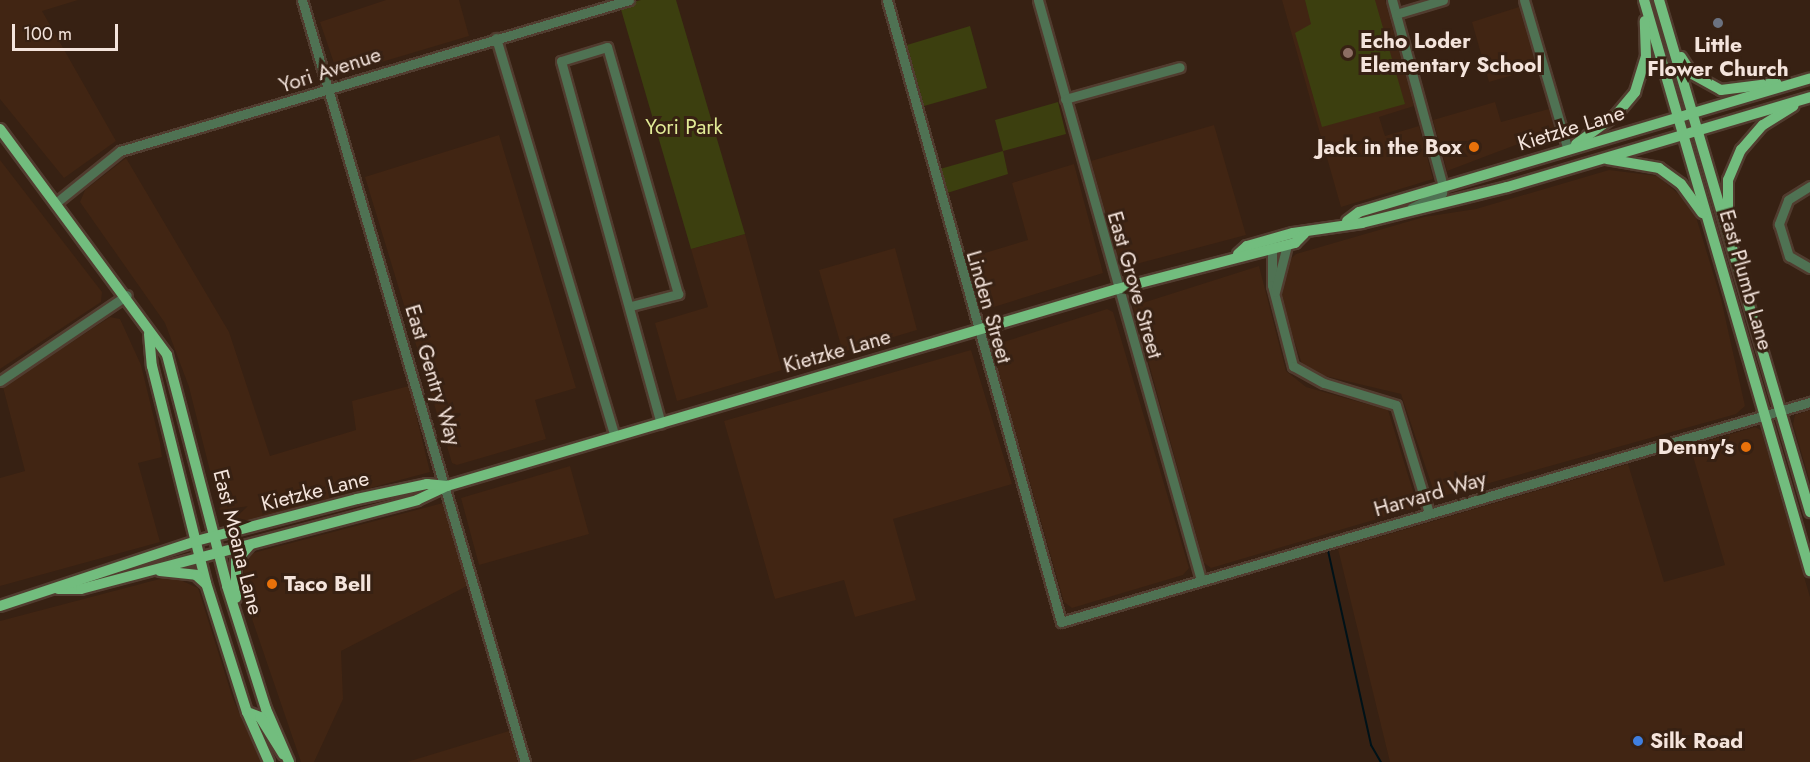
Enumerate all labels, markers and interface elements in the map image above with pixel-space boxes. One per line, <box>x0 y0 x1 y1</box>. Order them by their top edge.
scale bar <box>15 12 122 50</box>
marker: Little Flower Church <box>1711 16 1725 30</box>
text: 100 m <box>23 21 72 47</box>
place label: Echo Loder Elementary School <box>1360 28 1542 78</box>
place label: Little Flower Church <box>1647 32 1789 82</box>
street label: Yori Avenue <box>276 42 384 98</box>
marker: Echo Loder Elementary School <box>1341 46 1355 60</box>
street label: Kietzke Lane <box>1515 100 1627 156</box>
park label: Yori Park <box>645 114 723 140</box>
place label: Jack in the Box <box>1317 134 1462 160</box>
marker: Jack in the Box <box>1467 140 1481 154</box>
street label: East Plumb Lane <box>1714 207 1778 353</box>
street label: East Grove Street <box>1102 209 1168 361</box>
street label: Linden Street <box>961 248 1017 366</box>
street label: East Gentry Way <box>400 302 466 448</box>
street label: Kietzke Lane <box>781 324 893 378</box>
place label: Denny's <box>1658 434 1734 460</box>
marker: Denny's <box>1739 440 1753 454</box>
street label: Kietzke Lane <box>258 465 372 517</box>
street label: Harvard Way <box>1371 466 1489 522</box>
street label: East Moana Lane <box>208 467 268 617</box>
place label: Taco Bell <box>284 571 371 597</box>
marker: Taco Bell <box>265 577 279 591</box>
place label: Silk Road <box>1650 728 1743 754</box>
marker: Silk Road <box>1631 734 1645 748</box>

